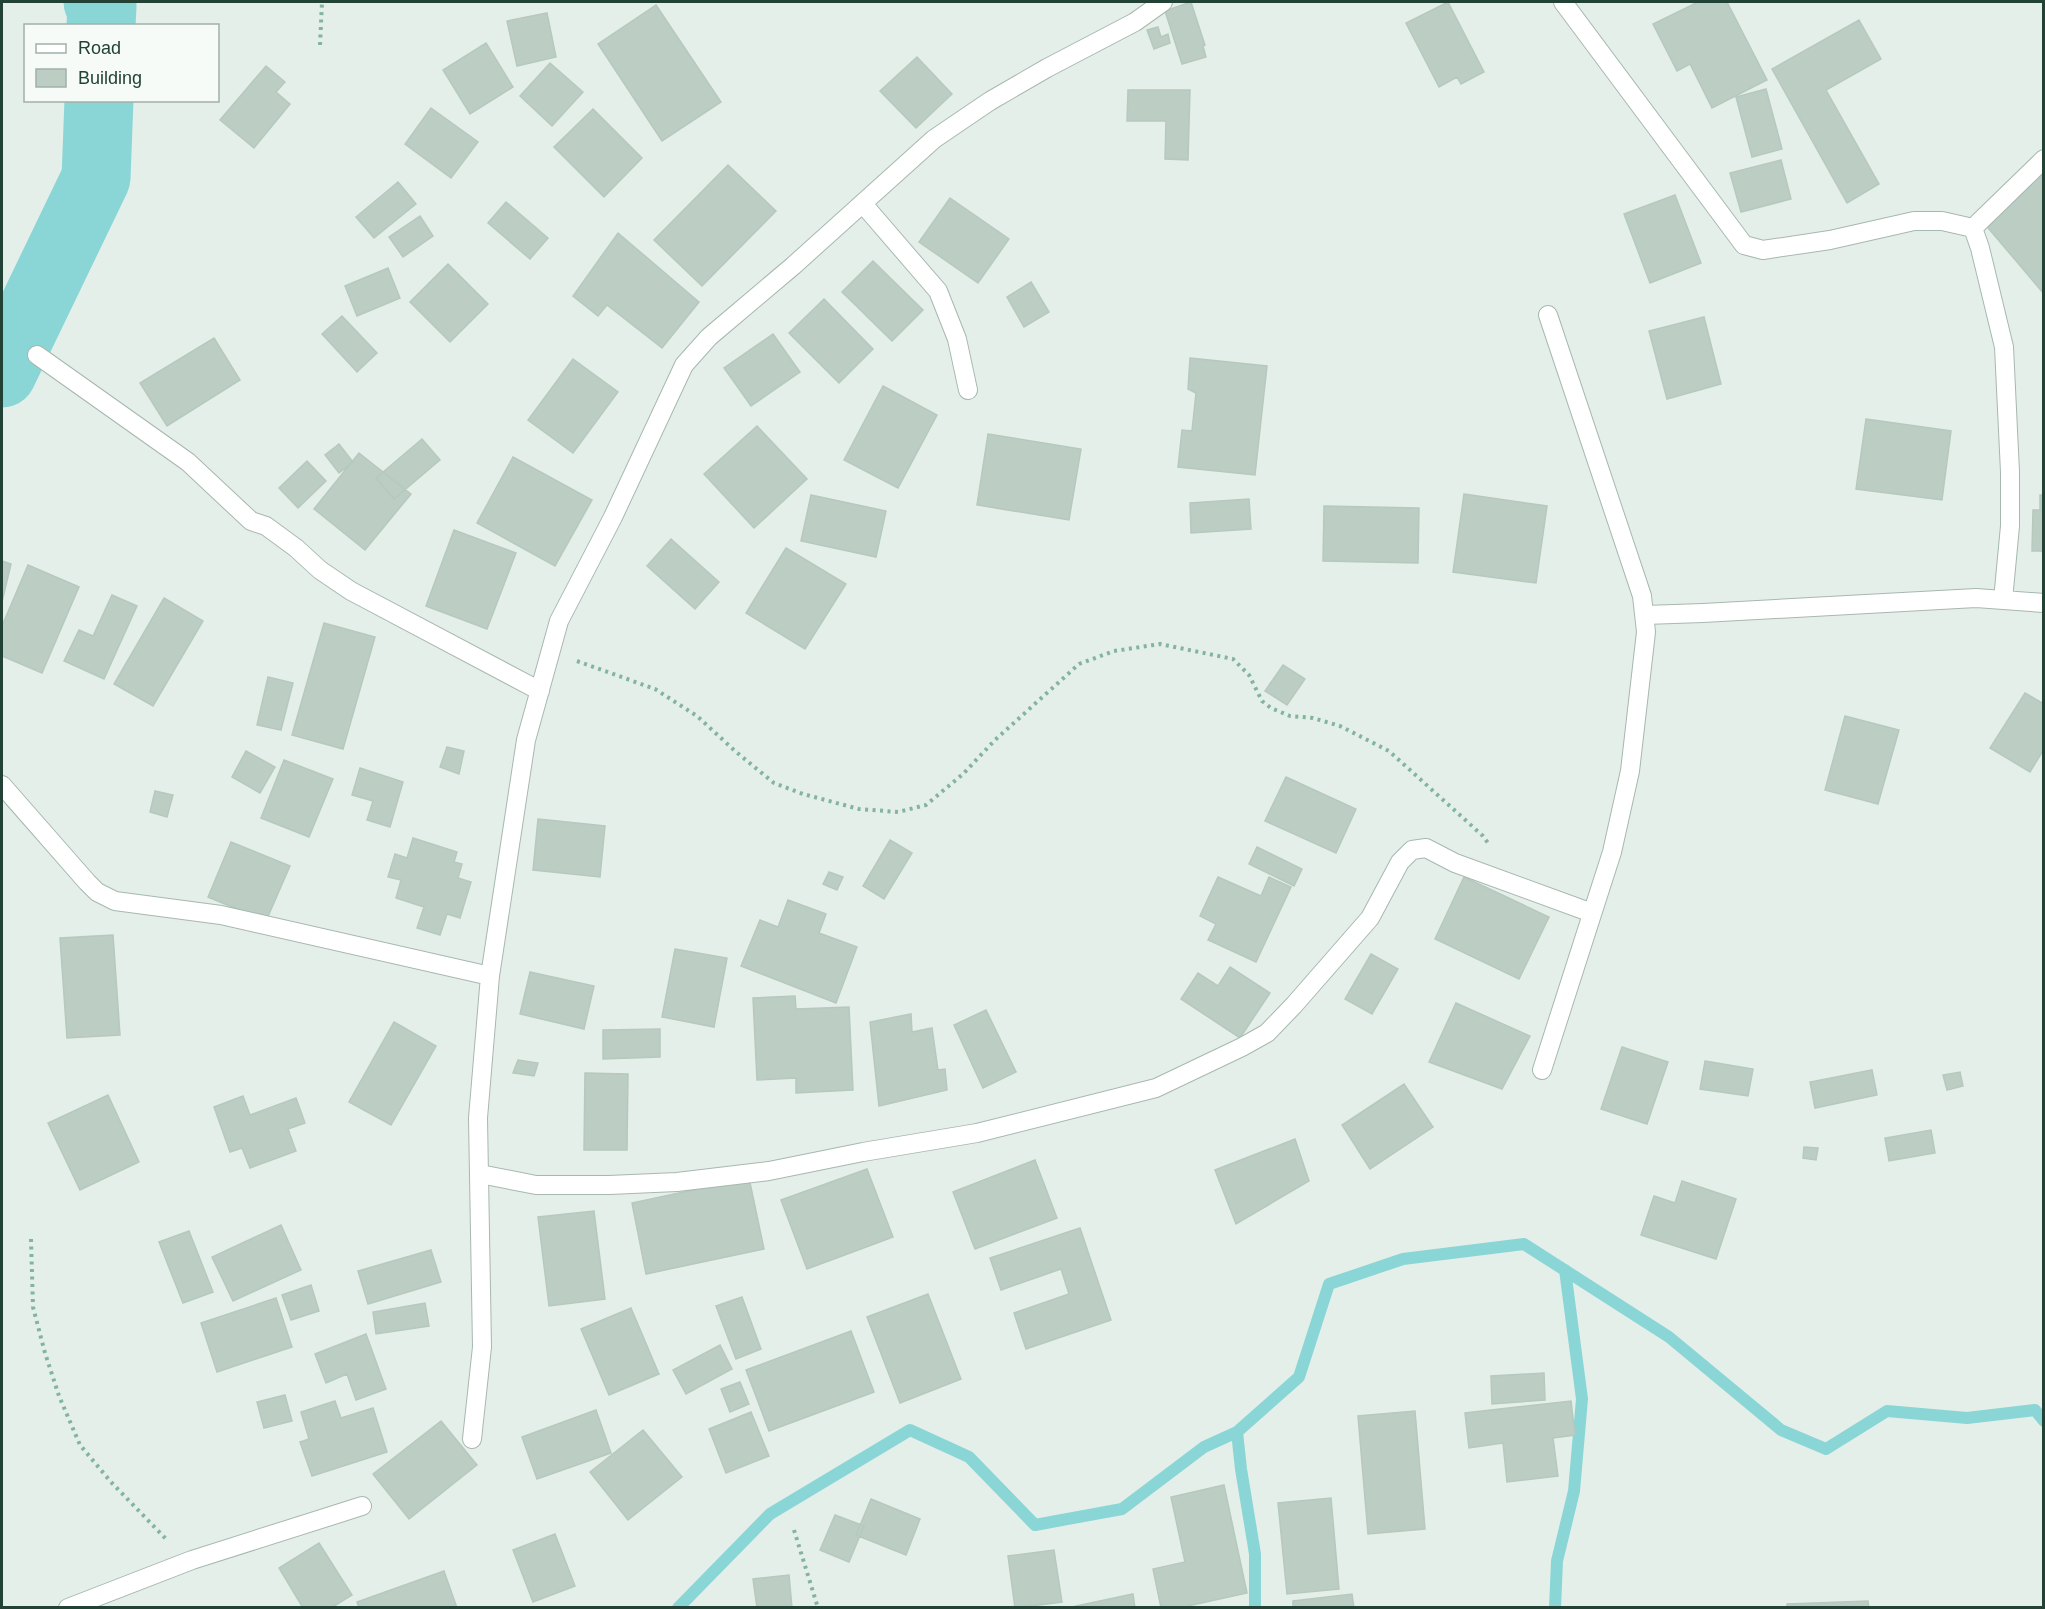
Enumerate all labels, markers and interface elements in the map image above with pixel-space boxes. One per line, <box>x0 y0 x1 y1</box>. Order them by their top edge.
legend <box>24 24 219 102</box>
text: Road <box>78 38 121 58</box>
text: Building <box>78 68 142 88</box>

